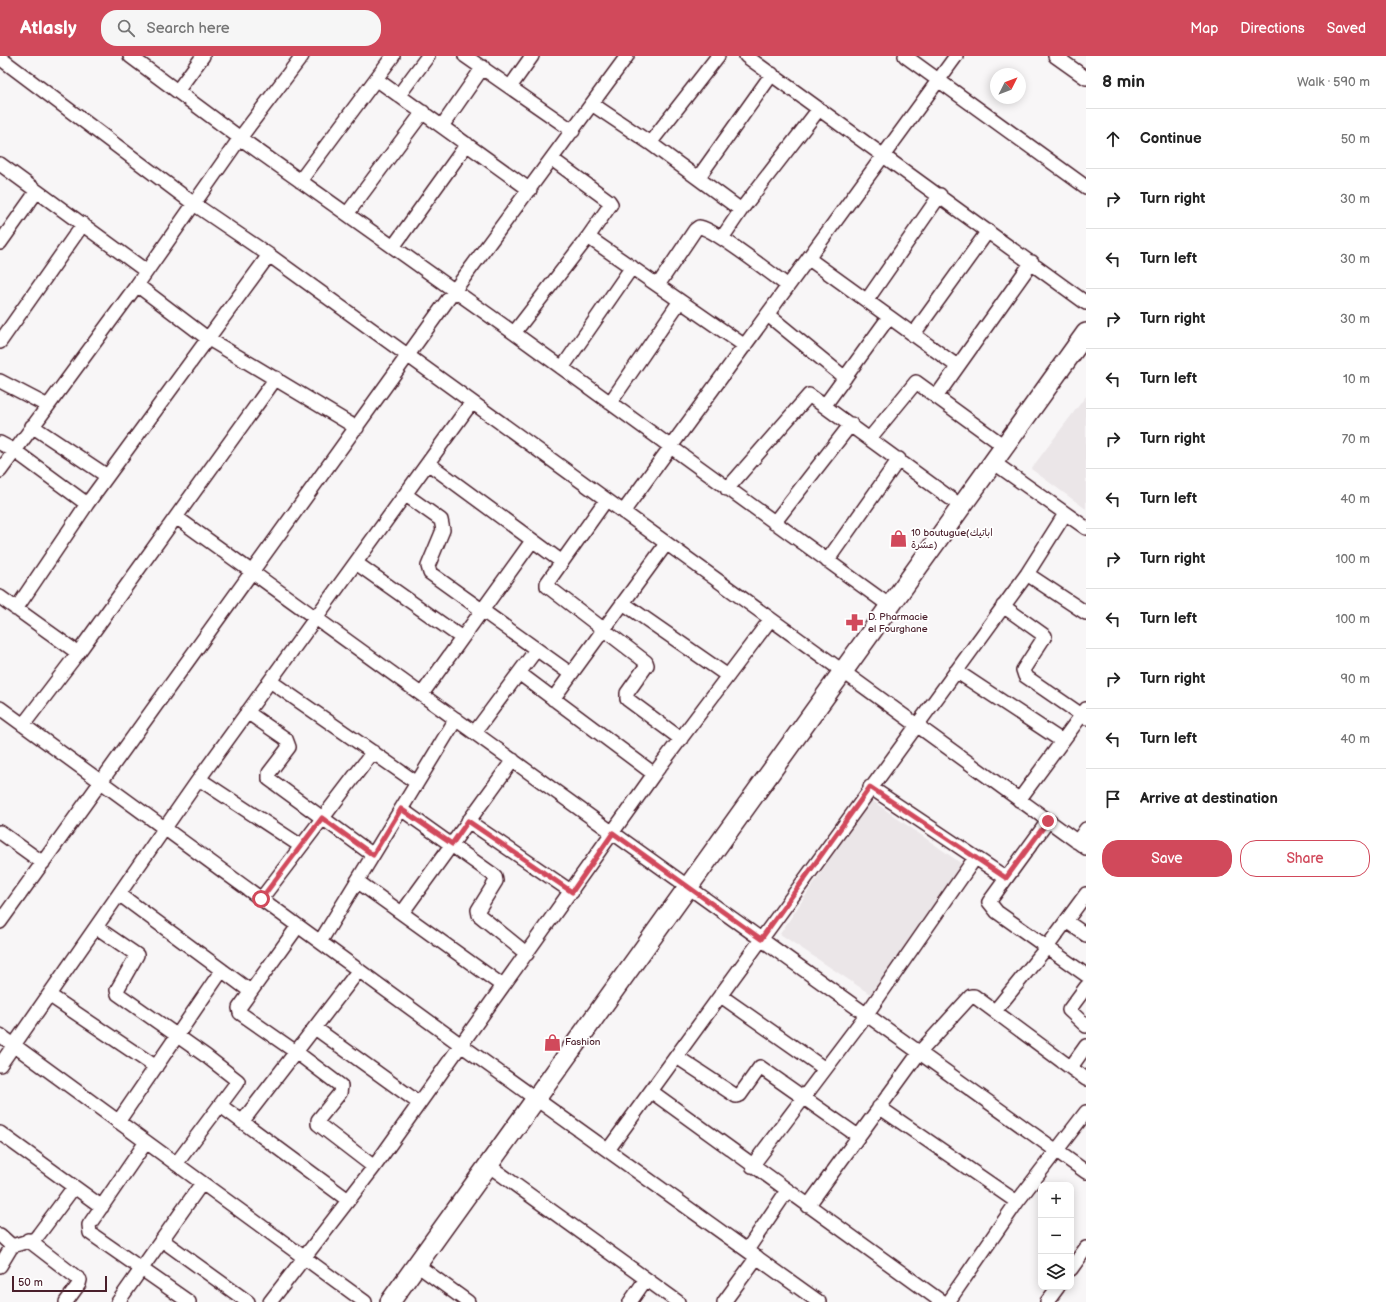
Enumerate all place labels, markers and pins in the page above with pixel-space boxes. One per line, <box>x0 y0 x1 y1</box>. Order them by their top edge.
place label: 10 boutugue(اباتيك عشرة) <box>911 527 993 551</box>
shop icon: 10 boutugue(اباتيك عشرة) <box>888 529 908 549</box>
place label: D. Pharmacie el Fourghane <box>868 611 928 635</box>
pharmacy icon: D. Pharmacie el Fourghane <box>845 613 865 633</box>
shop icon: Fashion <box>542 1032 562 1052</box>
place label: Fashion <box>565 1036 601 1048</box>

